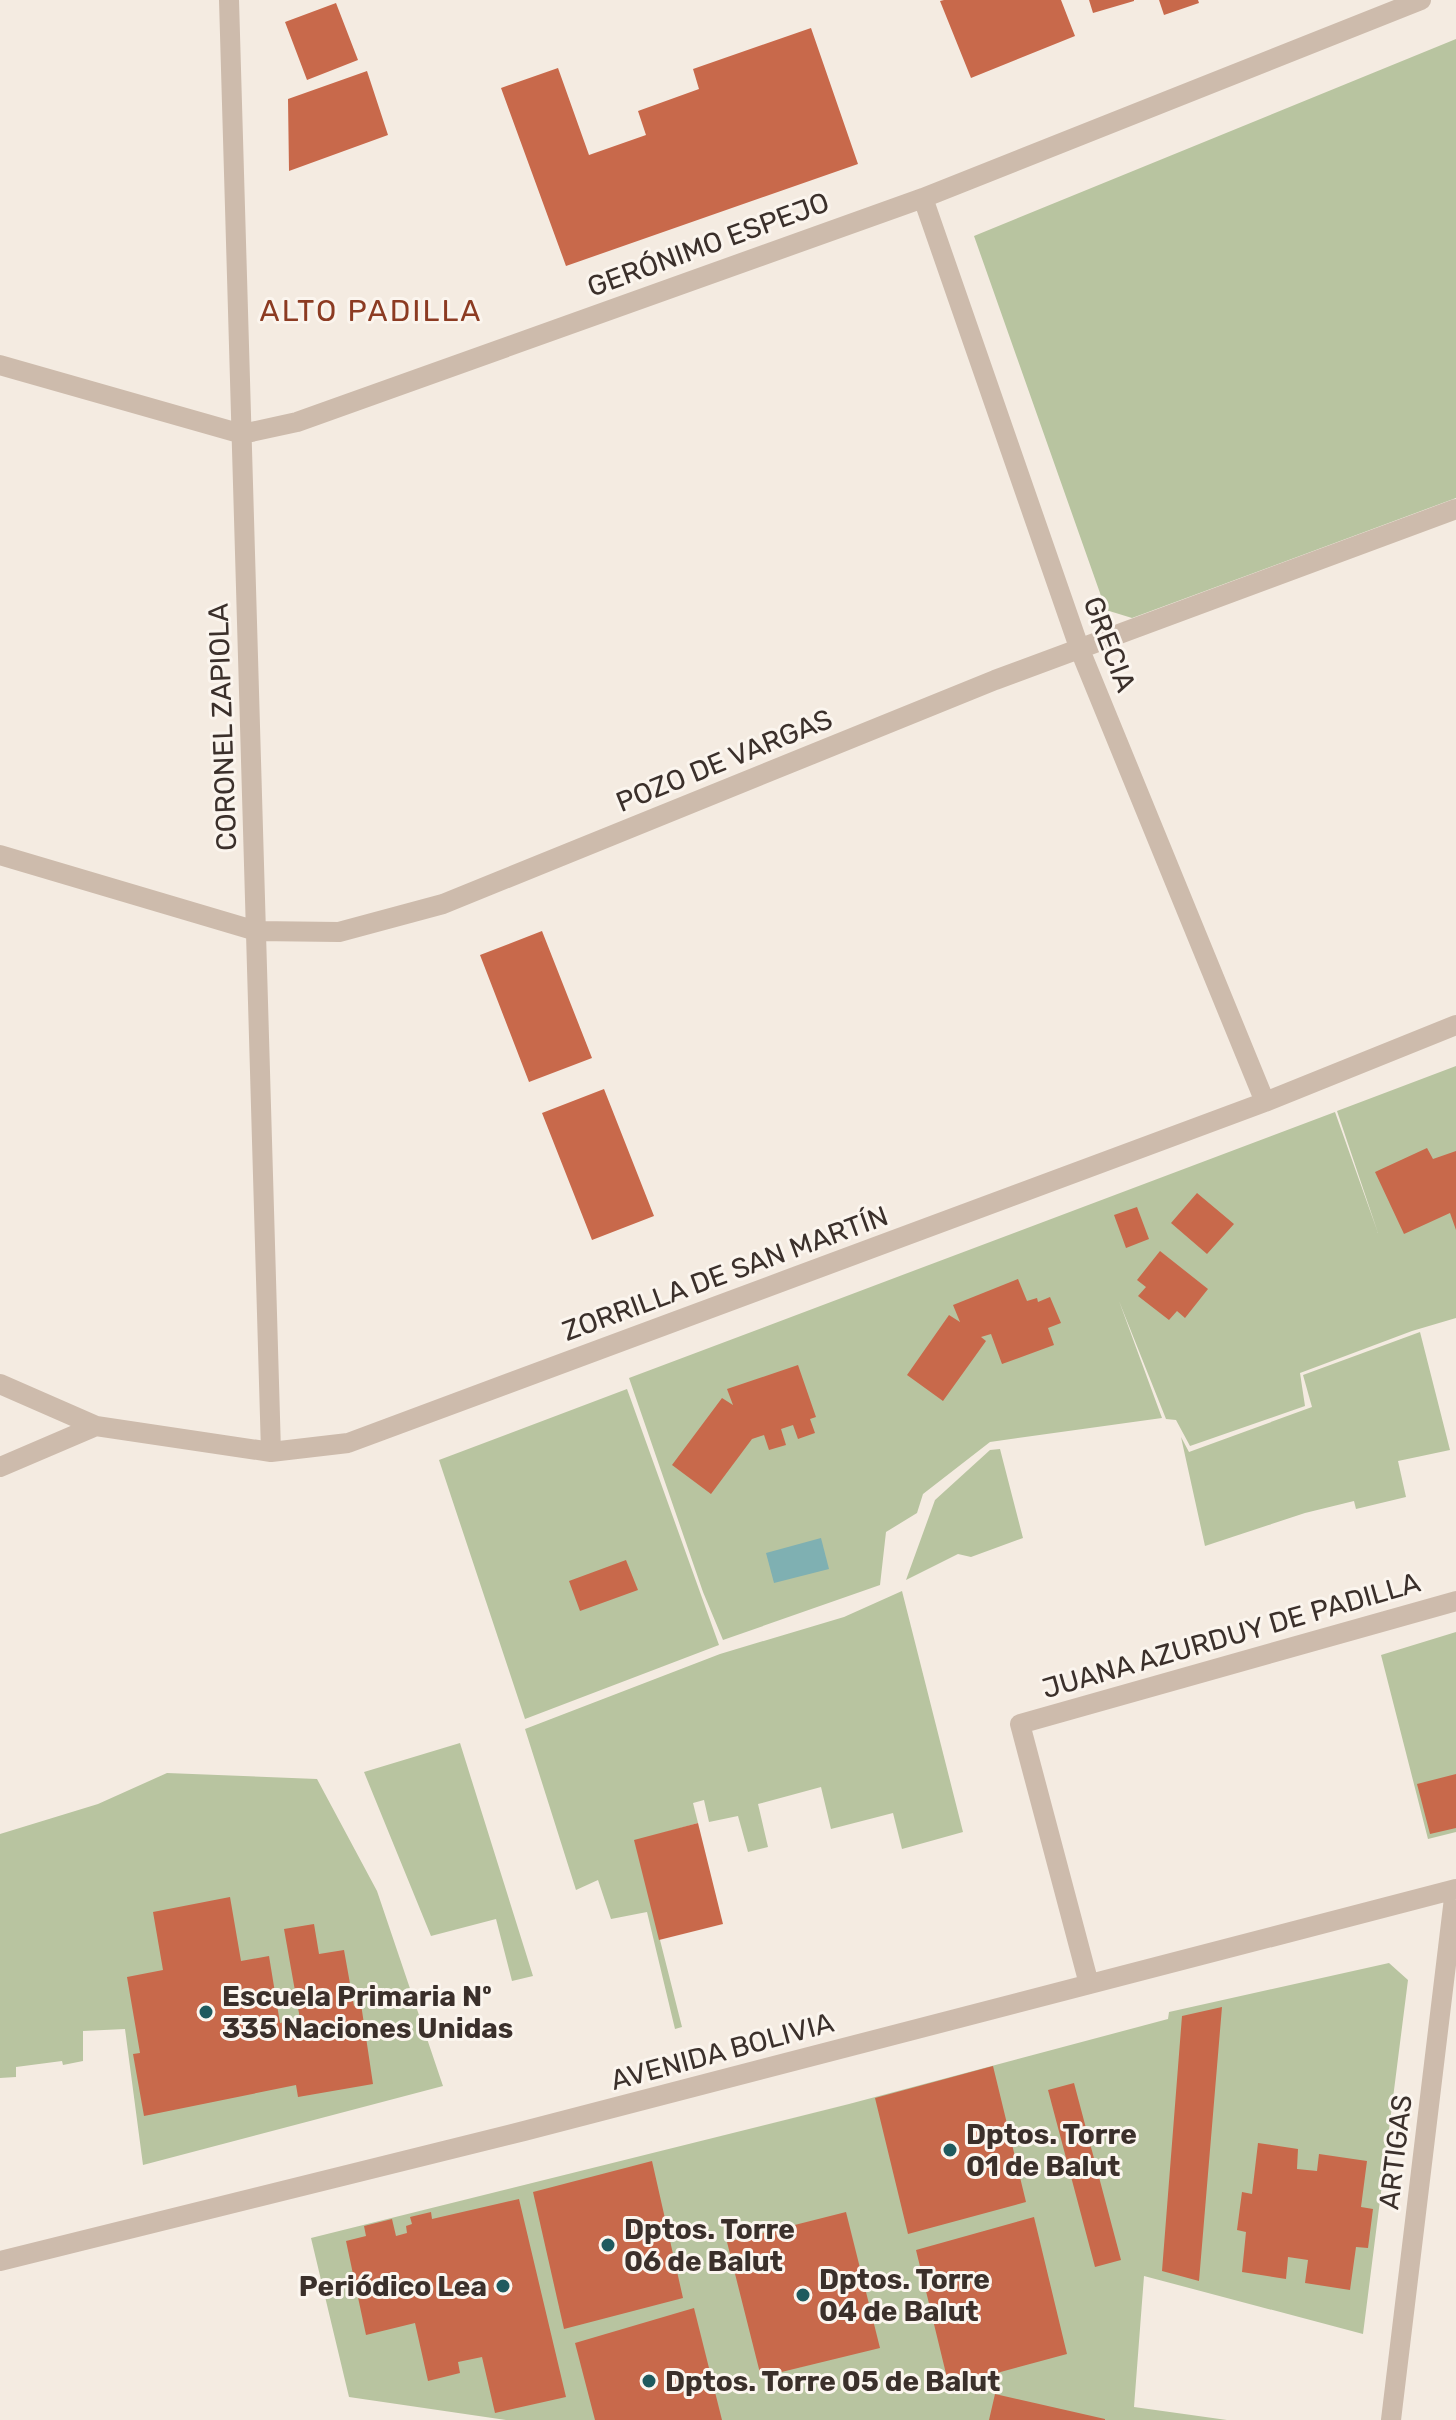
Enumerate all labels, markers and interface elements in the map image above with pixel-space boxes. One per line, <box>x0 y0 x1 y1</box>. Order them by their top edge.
street label: GERÓNIMO ESPEJO <box>583 185 833 303</box>
district label: ALTO PADILLA <box>260 293 482 329</box>
street label: GRECIA <box>1076 592 1143 697</box>
street label: CORONEL ZAPIOLA <box>202 602 243 851</box>
street label: POZO DE VARGAS <box>611 702 837 819</box>
street label: ZORRILLA DE SAN MARTÍN <box>558 1199 892 1348</box>
street label: JUANA AZURDUY DE PADILLA <box>1038 1566 1424 1705</box>
place label: Escuela Primaria Nº 335 Naciones Unidas <box>222 1980 513 2045</box>
marker: Escuela Primaria Nº 335 Naciones Unidas <box>197 2003 215 2021</box>
street label: AVENIDA BOLIVIA <box>607 2006 837 2097</box>
street label: ARTIGAS <box>1372 2093 1419 2211</box>
place label: Dptos. Torre 01 de Balut <box>966 2118 1137 2183</box>
marker: Dptos. Torre 01 de Balut <box>941 2141 959 2159</box>
place label: Dptos. Torre 06 de Balut <box>624 2213 795 2278</box>
marker: Dptos. Torre 06 de Balut <box>599 2236 617 2254</box>
place label: Dptos. Torre 04 de Balut <box>819 2263 990 2328</box>
place label: Periódico Lea <box>299 2270 487 2303</box>
marker: Periódico Lea <box>494 2277 512 2295</box>
marker: Dptos. Torre 04 de Balut <box>794 2286 812 2304</box>
place label: Dptos. Torre 05 de Balut <box>665 2365 1000 2398</box>
marker: Dptos. Torre 05 de Balut <box>640 2372 658 2390</box>

